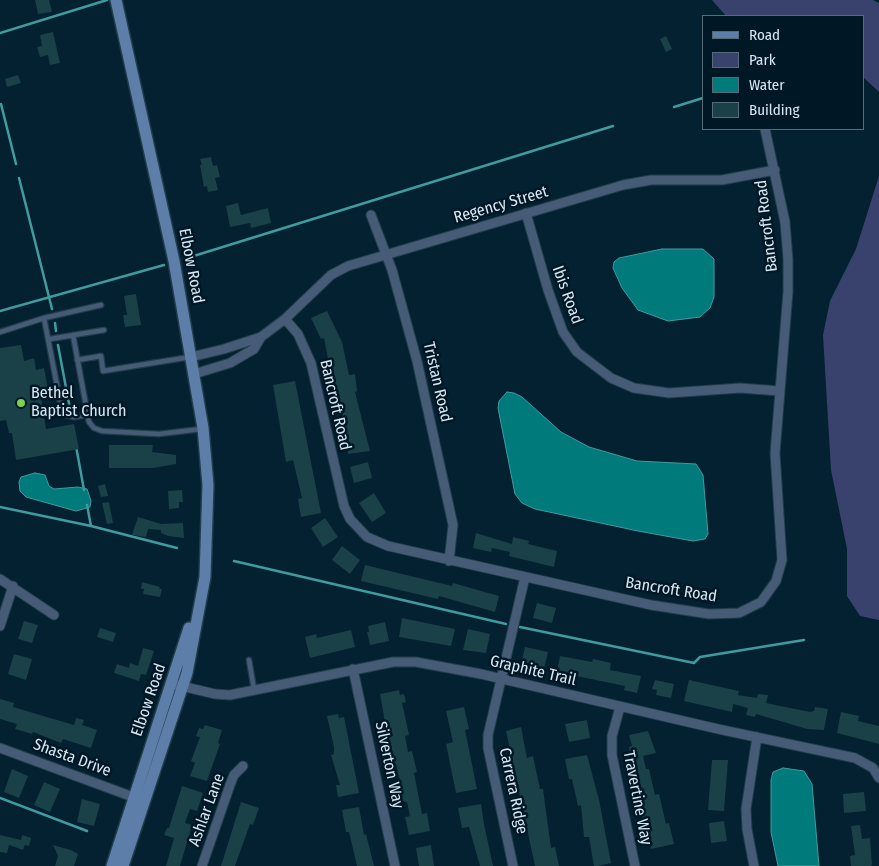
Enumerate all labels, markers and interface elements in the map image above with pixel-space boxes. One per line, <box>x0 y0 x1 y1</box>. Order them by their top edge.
legend <box>702 15 864 130</box>
text: Road <box>749 26 780 44</box>
text: Park <box>749 51 776 69</box>
text: Water <box>749 76 784 94</box>
text: Building <box>749 101 800 119</box>
street label: Bancroft Road <box>752 179 782 273</box>
street label: Regency Street <box>452 182 550 228</box>
street label: Elbow Road <box>174 227 208 305</box>
street label: Ibis Road <box>548 263 586 327</box>
street label: Tristan Road <box>418 340 456 424</box>
street label: Bancroft Road <box>315 358 355 452</box>
place label: Bethel Baptist Church <box>31 384 126 422</box>
marker: Bethel Baptist Church <box>15 397 27 409</box>
street label: Bancroft Road <box>624 573 718 607</box>
street label: Graphite Trail <box>488 652 578 690</box>
street label: Elbow Road <box>128 661 170 739</box>
street label: Silverton Way <box>370 720 408 810</box>
street label: Shasta Drive <box>30 735 114 781</box>
street label: Carrera Ridge <box>495 746 531 836</box>
street label: Travertine Way <box>618 749 656 847</box>
street label: Ashlar Lane <box>185 771 229 849</box>

